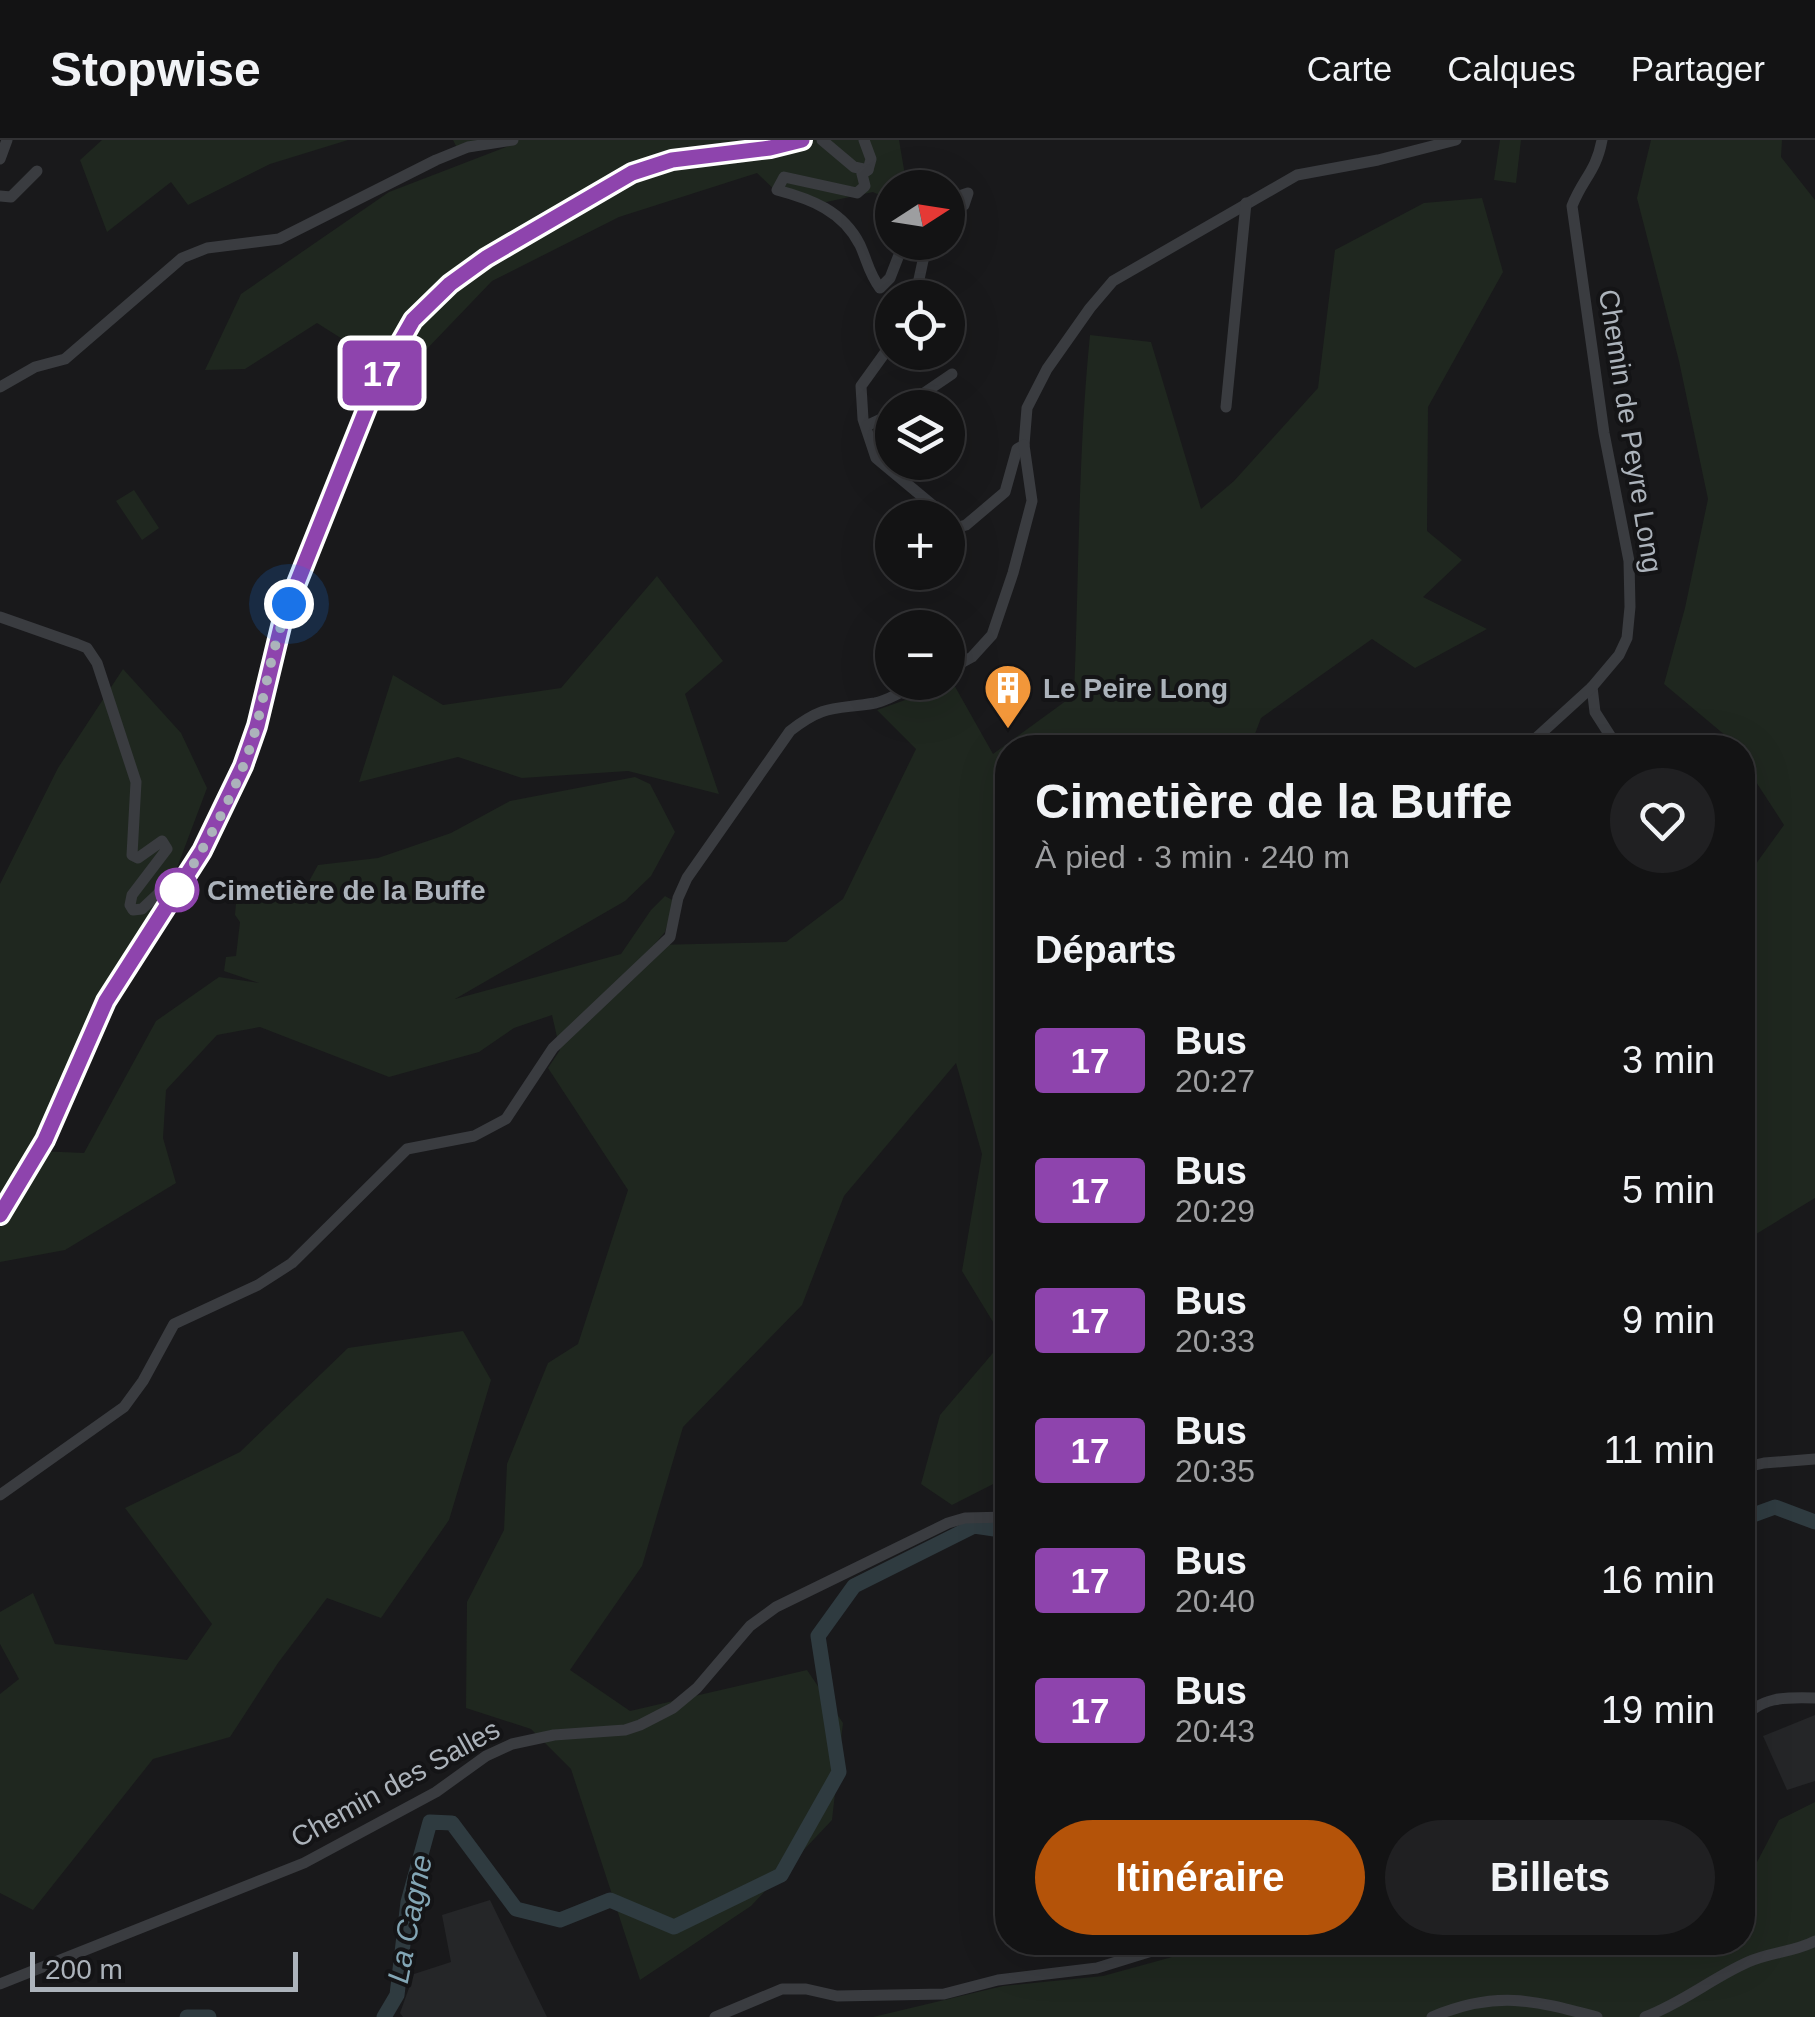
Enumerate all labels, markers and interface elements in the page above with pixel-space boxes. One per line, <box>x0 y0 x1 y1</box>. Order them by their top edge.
text: Stopwise <box>50 43 261 96</box>
text: Carte <box>1307 49 1392 88</box>
text: Calques <box>1447 49 1576 88</box>
text: Partager <box>1631 49 1765 88</box>
north arrow <box>875 170 965 260</box>
map controls <box>875 170 965 700</box>
button: locate <box>875 280 965 370</box>
street label: Chemin de Peyre Long <box>1593 287 1668 575</box>
line badge: 17 <box>337 340 427 406</box>
text: 17 <box>363 354 401 393</box>
button: layers <box>875 390 965 480</box>
button: + <box>875 500 965 590</box>
your location <box>264 579 314 629</box>
button: − <box>875 610 965 700</box>
building icon: Le Peire Long <box>982 662 1034 730</box>
place label: Le Peire Long <box>1043 673 1228 704</box>
button: heart <box>1610 768 1715 873</box>
text: Cimetière de la Buffe <box>1035 775 1512 828</box>
text: À pied · 3 min · 240 m <box>1035 839 1350 875</box>
marker: Cimetière de la Buffe <box>156 869 198 911</box>
place label: Cimetière de la Buffe <box>207 875 486 906</box>
text: Départs <box>1035 929 1177 971</box>
text: Bus <box>1175 1020 1247 1062</box>
text: 3 min <box>1622 1039 1715 1081</box>
text: 17 <box>1071 1041 1109 1080</box>
text: 20:27 <box>1175 1063 1255 1099</box>
text: Bus <box>1175 1150 1247 1192</box>
text: 5 min <box>1622 1169 1715 1211</box>
text: 17 <box>1071 1171 1109 1210</box>
text: 20:29 <box>1175 1193 1255 1229</box>
text: Bus <box>1175 1280 1247 1322</box>
text: 9 min <box>1622 1299 1715 1341</box>
text: 17 <box>1071 1301 1109 1340</box>
text: 20:33 <box>1175 1323 1255 1359</box>
text: Bus <box>1175 1410 1247 1452</box>
text: 11 min <box>1604 1429 1715 1471</box>
text: 17 <box>1071 1431 1109 1470</box>
text: 20:35 <box>1175 1453 1255 1489</box>
text: Bus <box>1175 1540 1247 1582</box>
text: 16 min <box>1601 1559 1715 1601</box>
text: 17 <box>1071 1561 1109 1600</box>
text: 20:40 <box>1175 1583 1255 1619</box>
text: Bus <box>1175 1670 1247 1712</box>
text: 19 min <box>1601 1689 1715 1731</box>
text: 17 <box>1071 1691 1109 1730</box>
street label: Chemin des Salles <box>286 1713 505 1854</box>
text: 20:43 <box>1175 1713 1255 1749</box>
button: Itinéraire <box>1035 1820 1365 1935</box>
button: Billets <box>1385 1820 1715 1935</box>
water label: La Cagne <box>381 1852 438 1986</box>
scale bar <box>30 1947 298 1992</box>
text: 200 m <box>45 1954 123 1985</box>

